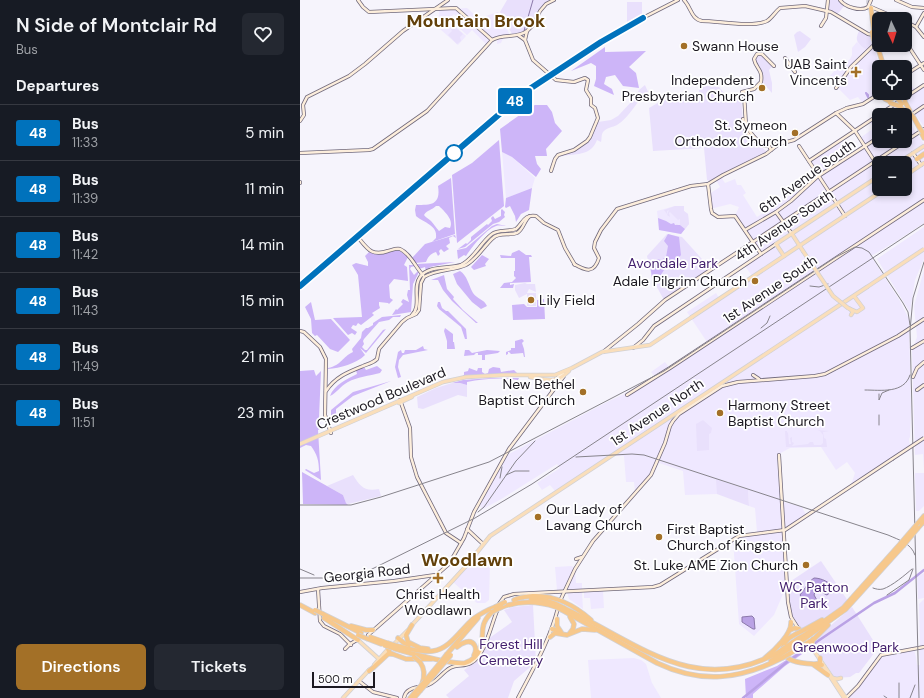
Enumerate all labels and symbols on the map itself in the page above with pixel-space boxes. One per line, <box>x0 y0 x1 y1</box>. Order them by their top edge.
district label: Mountain Brook <box>407 9 546 33</box>
north arrow <box>872 12 912 52</box>
place label: Swann House <box>692 37 779 55</box>
marker: Swann House <box>679 41 689 51</box>
place label: UAB Saint Vincents <box>784 55 847 89</box>
marker: UAB Saint Vincents <box>850 66 862 78</box>
place label: Independent Presbyterian Church <box>622 71 754 105</box>
marker: Independent Presbyterian Church <box>757 83 767 93</box>
line badge: 48 <box>497 88 533 114</box>
place label: St. Symeon Orthodox Church <box>675 116 787 150</box>
marker: St. Symeon Orthodox Church <box>790 128 800 138</box>
street label: 6th Avenue South <box>755 135 859 217</box>
unlabelled marker <box>445 144 463 162</box>
street label: 4th Avenue South <box>731 185 837 265</box>
street label: 1st Avenue South <box>720 251 820 327</box>
park label: Avondale Park <box>628 254 718 272</box>
place label: Adale Pilgrim Church <box>613 272 747 290</box>
marker: Adale Pilgrim Church <box>750 276 760 286</box>
place label: Lily Field <box>539 291 595 309</box>
marker: Lily Field <box>526 295 536 305</box>
street label: Crestwood Boulevard <box>314 363 448 433</box>
street label: 1st Avenue North <box>607 374 707 450</box>
place label: New Bethel Baptist Church <box>479 375 575 409</box>
marker: New Bethel Baptist Church <box>578 387 588 397</box>
place label: Harmony Street Baptist Church <box>728 396 830 430</box>
marker: Harmony Street Baptist Church <box>715 408 725 418</box>
place label: Our Lady of Lavang Church <box>546 500 642 534</box>
marker: Our Lady of Lavang Church <box>533 512 543 522</box>
place label: First Baptist Church of Kingston <box>667 520 790 554</box>
marker: First Baptist Church of Kingston <box>654 532 664 542</box>
district label: Woodlawn <box>421 548 513 572</box>
place label: St. Luke AME Zion Church <box>633 556 798 574</box>
street label: Georgia Road <box>323 560 411 586</box>
marker: St. Luke AME Zion Church <box>801 560 811 570</box>
marker: Christ Health Woodlawn <box>432 572 444 584</box>
park label: WC Patton Park <box>779 578 849 612</box>
place label: Christ Health Woodlawn <box>396 585 480 619</box>
park label: Forest Hill Cemetery <box>479 635 543 669</box>
park label: Greenwood Park <box>793 638 899 656</box>
scale bar <box>312 670 375 689</box>

